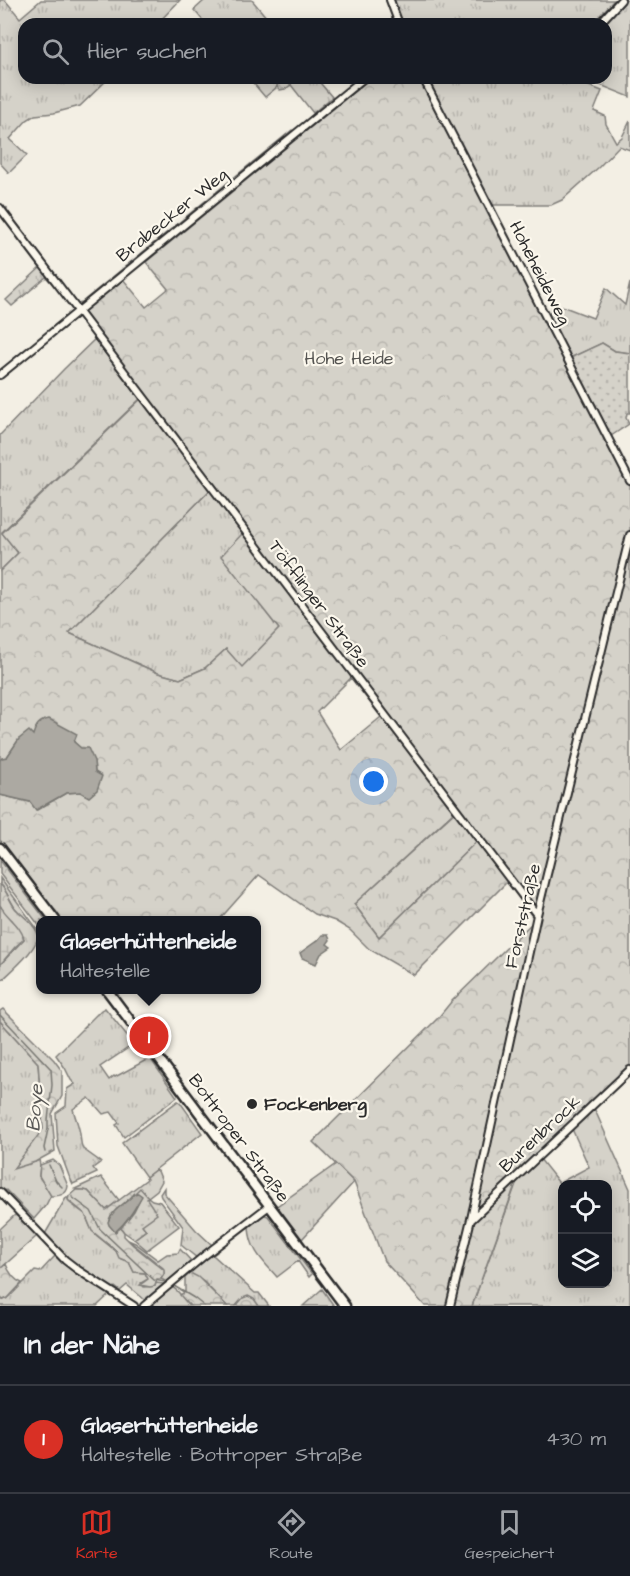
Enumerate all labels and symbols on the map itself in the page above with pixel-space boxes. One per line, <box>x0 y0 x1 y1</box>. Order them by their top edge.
street label: Brabecker Weg <box>111 162 234 269</box>
street label: Hoheheideweg <box>502 217 577 330</box>
park label: Hohe Heide <box>304 346 394 371</box>
street label: Töfflinger Straße <box>262 535 375 674</box>
your location <box>359 767 388 796</box>
street label: Forststraße <box>499 861 547 971</box>
pin: 1 <box>130 1014 168 1058</box>
street label: Bottroper Straße <box>182 1069 296 1208</box>
water label: Boye <box>19 1082 52 1133</box>
street label: Burenbrock <box>494 1090 586 1178</box>
place label: Fockenberg <box>264 1092 368 1118</box>
marker: Fockenberg <box>245 1097 259 1111</box>

